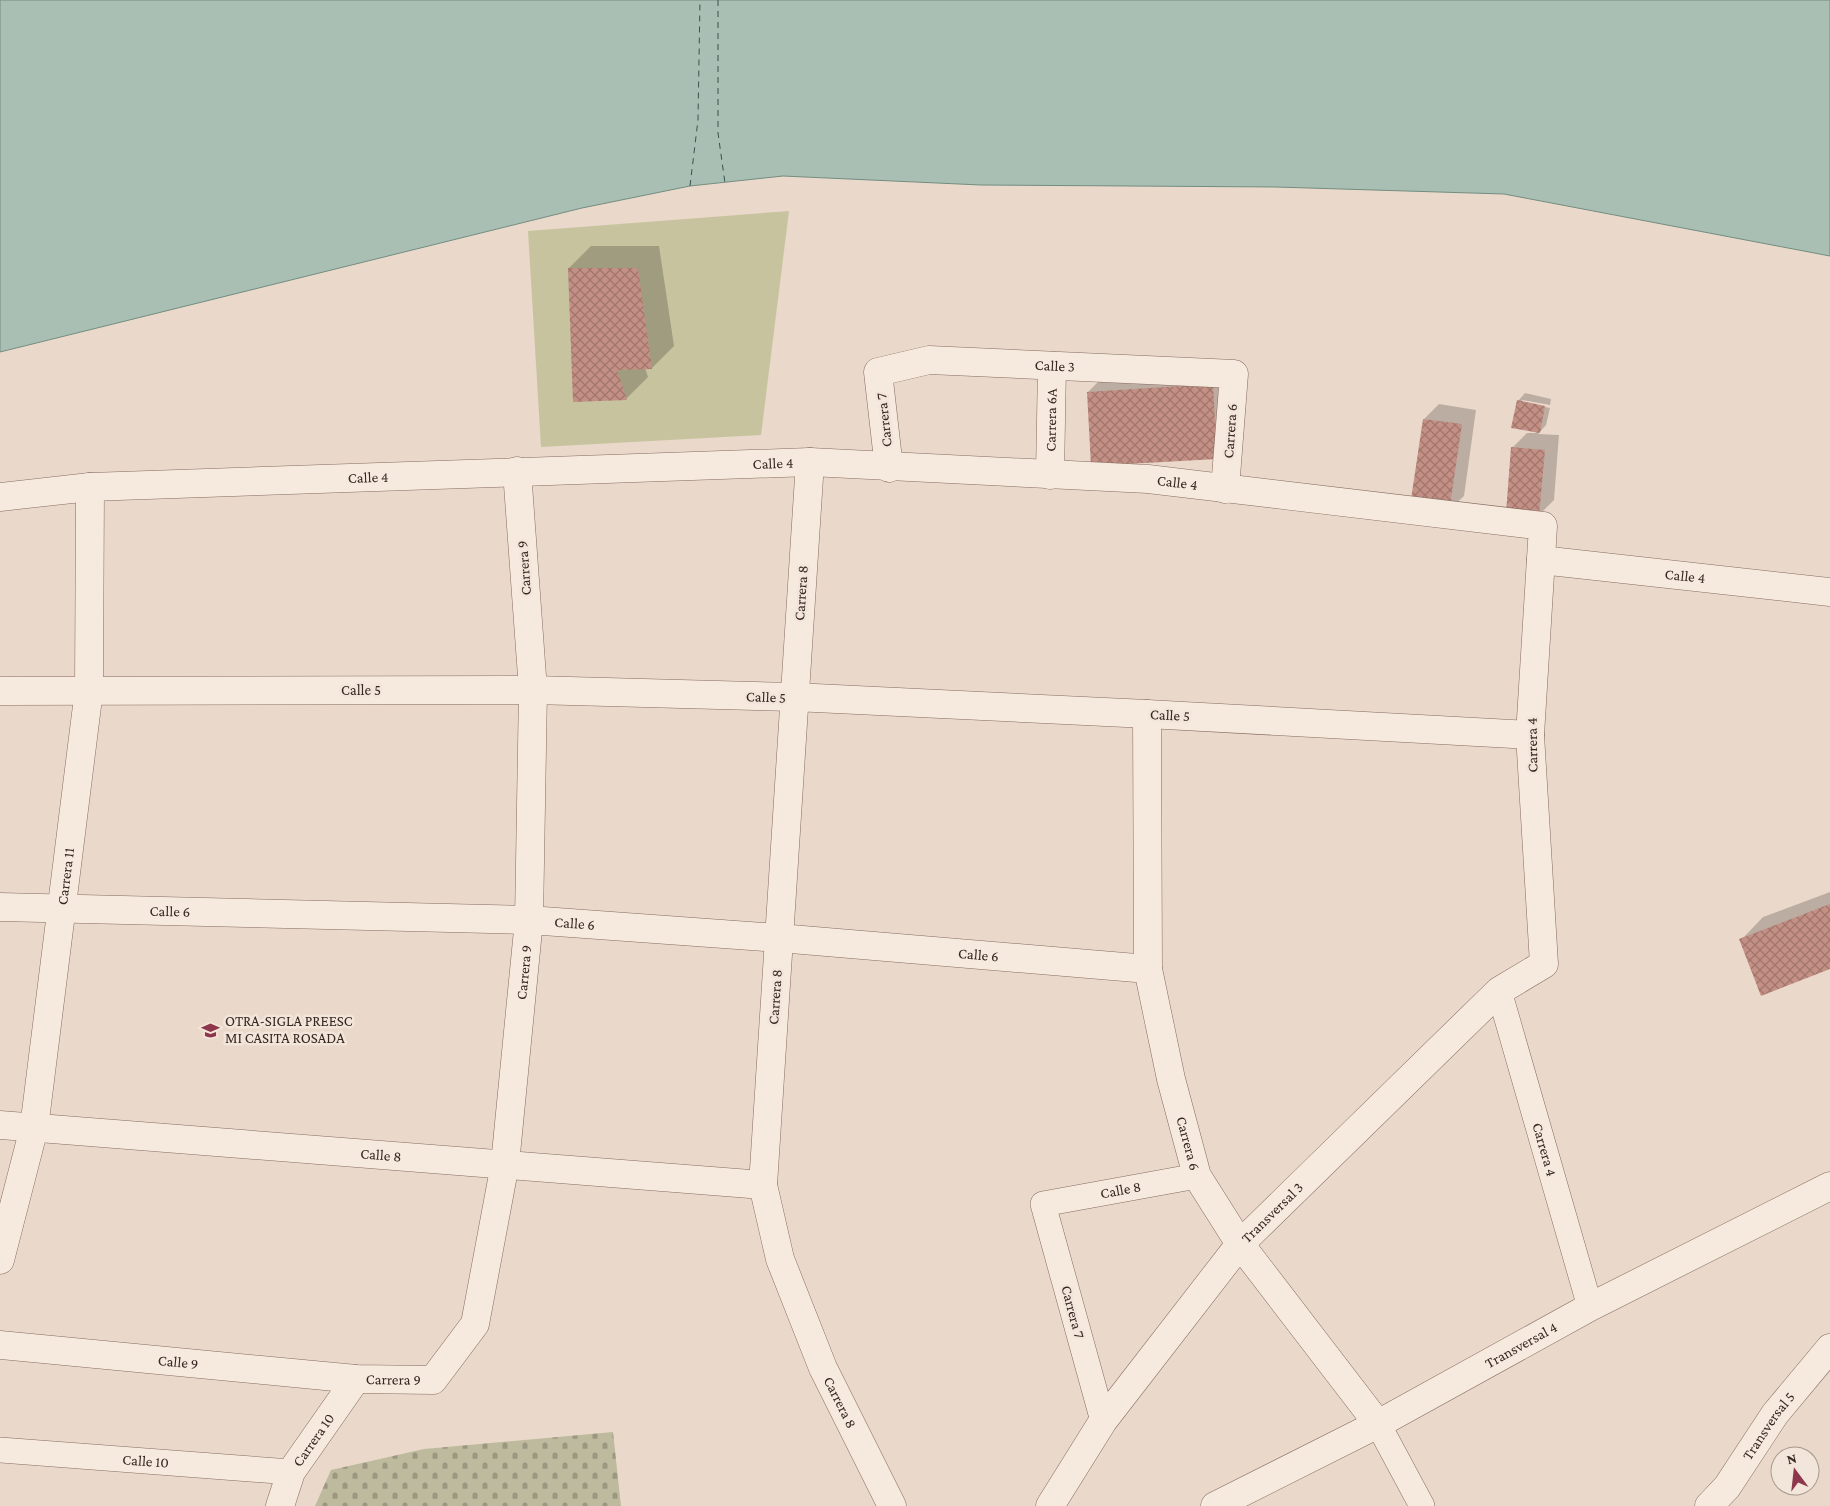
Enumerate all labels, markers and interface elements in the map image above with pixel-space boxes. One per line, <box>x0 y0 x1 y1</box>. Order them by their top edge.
street label: Calle 3 <box>1034 357 1075 375</box>
street label: Carrera 6A <box>1042 388 1060 452</box>
street label: Carrera 7 <box>873 392 895 448</box>
street label: Carrera 6 <box>1220 403 1240 459</box>
street label: Calle 4 <box>752 455 794 472</box>
street label: Calle 4 <box>348 469 389 486</box>
street label: Calle 4 <box>1156 472 1199 493</box>
street label: Carrera 9 <box>514 540 534 596</box>
street label: Carrera 8 <box>791 565 811 621</box>
street label: Calle 4 <box>1664 566 1706 586</box>
street label: Calle 5 <box>341 682 381 698</box>
street label: Calle 5 <box>746 688 786 706</box>
street label: Calle 5 <box>1150 706 1190 724</box>
street label: Carrera 4 <box>1524 717 1540 773</box>
street label: Carrera 11 <box>54 847 77 906</box>
street label: Calle 6 <box>149 903 190 920</box>
street label: Calle 6 <box>554 914 596 933</box>
street label: Carrera 9 <box>513 944 535 1001</box>
street label: Calle 6 <box>958 945 999 964</box>
street label: Carrera 8 <box>765 969 785 1025</box>
place label: OTRA-SIGLA PREESC MI CASITA ROSADA <box>225 1013 353 1046</box>
school or university icon: OTRA-SIGLA PREESC MI CASITA ROSADA <box>201 1020 221 1040</box>
street label: Carrera 6 <box>1173 1115 1203 1172</box>
street label: Carrera 4 <box>1529 1121 1560 1178</box>
street label: Calle 8 <box>360 1145 402 1165</box>
street label: Calle 8 <box>1099 1178 1142 1201</box>
street label: Transversal 3 <box>1238 1179 1306 1246</box>
street label: Carrera 7 <box>1058 1284 1088 1340</box>
street label: Transversal 4 <box>1482 1319 1560 1371</box>
street label: Calle 9 <box>157 1352 199 1372</box>
street label: Carrera 9 <box>366 1371 421 1388</box>
street label: Carrera 8 <box>821 1374 860 1431</box>
street label: Transversal 5 <box>1739 1389 1798 1463</box>
street label: Carrera 10 <box>289 1410 338 1469</box>
north arrow <box>1770 1446 1820 1496</box>
text: N <box>1785 1449 1799 1467</box>
street label: Calle 10 <box>122 1451 169 1471</box>

